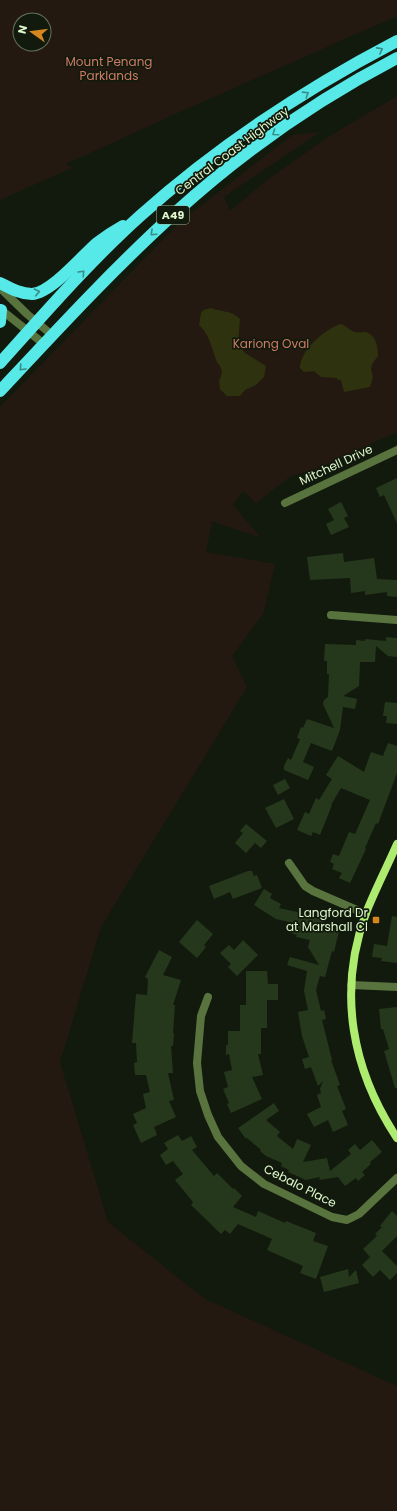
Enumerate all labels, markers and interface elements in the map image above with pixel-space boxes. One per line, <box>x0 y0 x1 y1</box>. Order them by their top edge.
north arrow <box>12 12 52 52</box>
text: N <box>14 24 31 36</box>
one-way arrow <box>376 47 384 54</box>
park label: Mount Penang Parklands <box>66 53 152 84</box>
one-way arrow <box>302 91 309 98</box>
street label: Central Coast Highway <box>171 102 292 199</box>
one-way arrow <box>272 128 279 136</box>
road number: A49 <box>157 206 189 224</box>
one-way arrow <box>150 229 158 236</box>
one-way arrow <box>77 270 85 278</box>
one-way arrow <box>33 289 40 297</box>
park label: Kariong Oval <box>233 335 309 352</box>
one-way arrow <box>19 363 27 371</box>
street label: Mitchell Drive <box>296 440 375 489</box>
place label: Langford Dr at Marshall Cl <box>286 904 369 935</box>
marker: Langford Dr at Marshall Cl <box>371 915 381 925</box>
street label: Cebalo Place <box>261 1160 340 1211</box>

